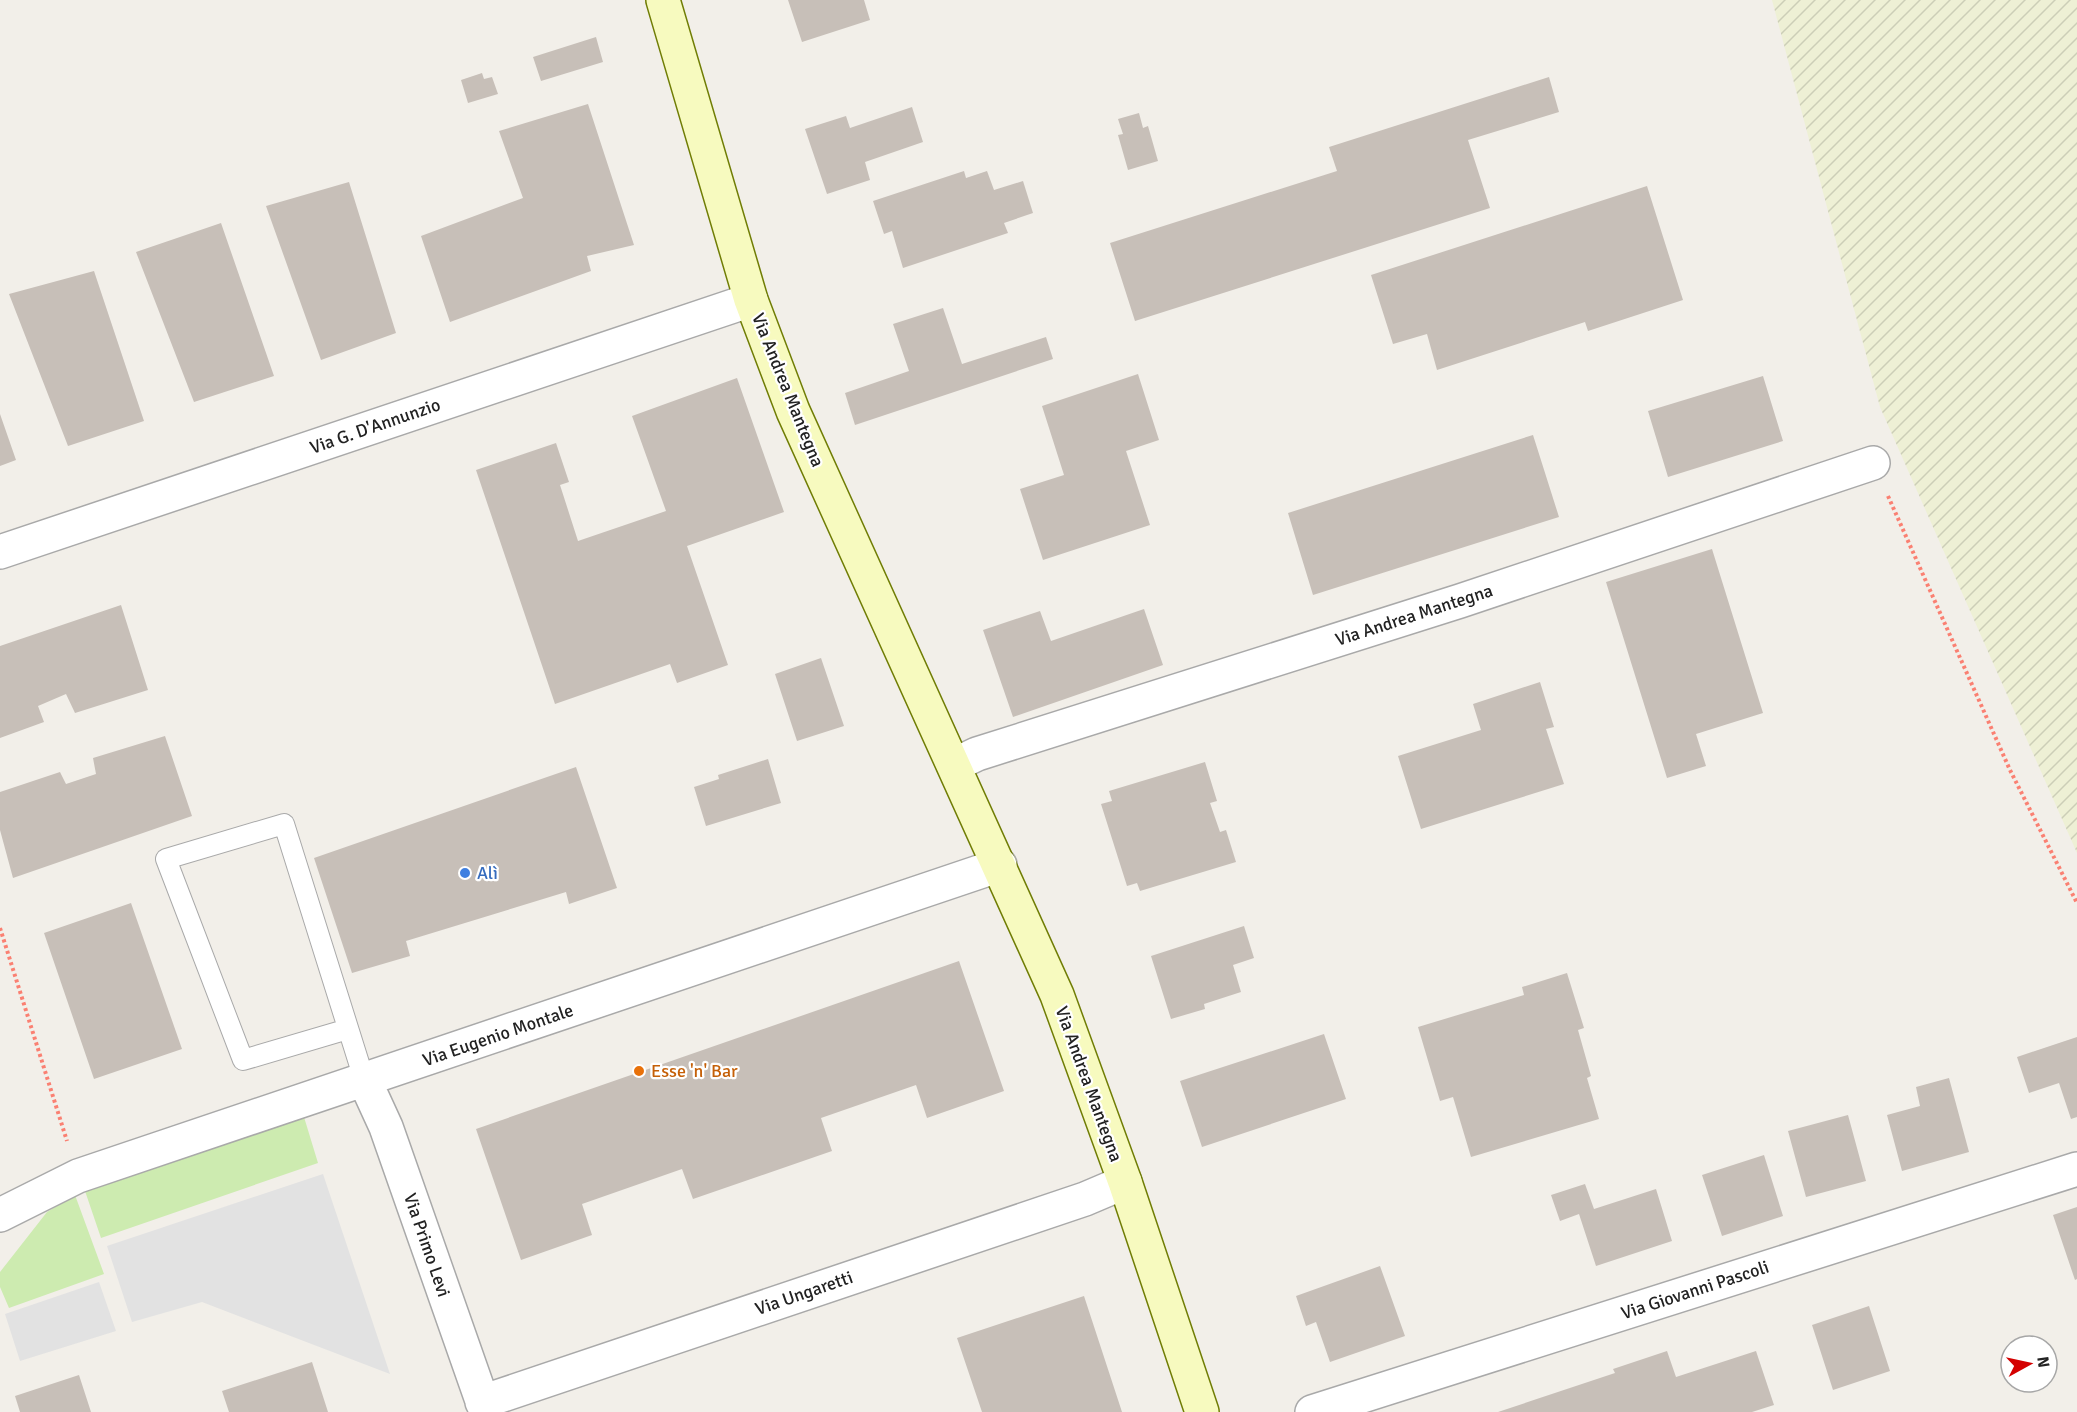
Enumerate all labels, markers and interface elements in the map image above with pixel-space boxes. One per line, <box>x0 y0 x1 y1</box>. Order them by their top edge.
street label: Via Andrea Mantegna <box>747 310 829 470</box>
street label: Via G. D'Annunzio <box>307 393 443 459</box>
street label: Via Andrea Mantegna <box>1333 579 1495 651</box>
place label: Alì <box>477 862 498 884</box>
marker: Alì <box>458 866 472 880</box>
street label: Via Eugenio Montale <box>420 999 576 1071</box>
street label: Via Andrea Mantegna <box>1051 1003 1127 1165</box>
place label: Esse 'n' Bar <box>651 1060 738 1082</box>
marker: Esse 'n' Bar <box>632 1064 646 1078</box>
street label: Via Primo Levi <box>399 1190 455 1300</box>
street label: Via Giovanni Pascoli <box>1618 1256 1772 1324</box>
street label: Via Ungaretti <box>752 1266 856 1320</box>
north arrow <box>1999 1334 2059 1394</box>
text: N <box>2032 1355 2054 1369</box>

